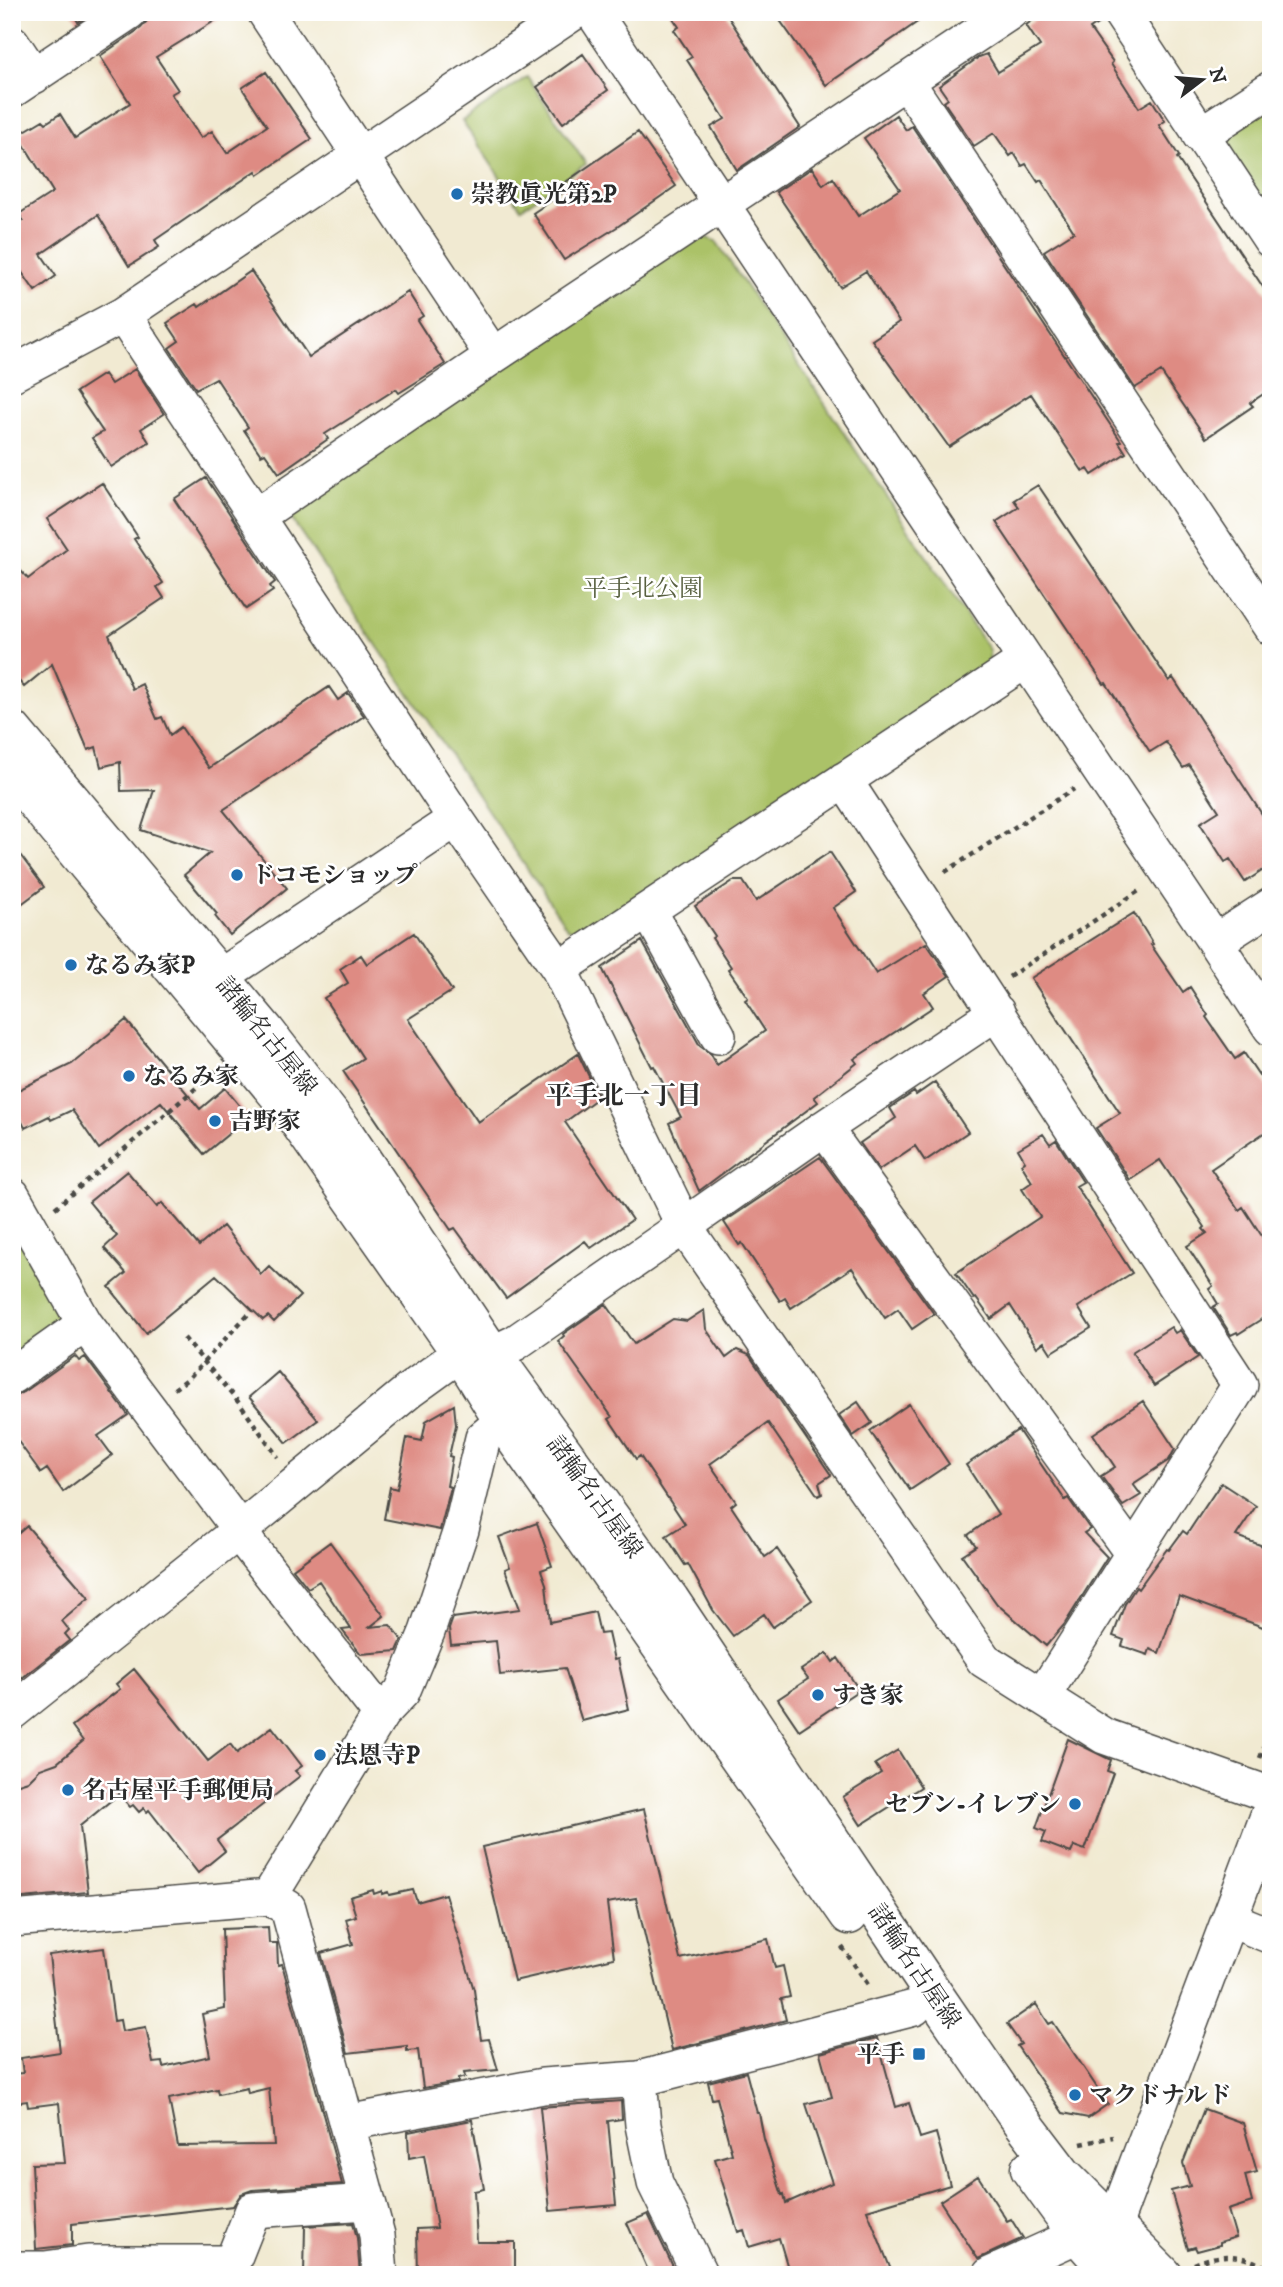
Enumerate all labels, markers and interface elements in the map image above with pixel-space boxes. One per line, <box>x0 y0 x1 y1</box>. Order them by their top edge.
north arrow <box>1168 46 1238 116</box>
text: N <box>1204 65 1230 87</box>
place label: 崇教眞光第2P <box>471 180 617 210</box>
marker: 崇教眞光第2P <box>449 186 465 202</box>
park label: 平手北公園 <box>583 574 703 604</box>
place label: ドコモショップ <box>251 861 419 891</box>
marker: ドコモショップ <box>229 867 245 883</box>
place label: なるみ家P <box>85 951 195 981</box>
marker: なるみ家P <box>63 957 79 973</box>
street label: 諸輪名古屋線 <box>209 971 323 1102</box>
place label: なるみ家 <box>143 1062 239 1092</box>
marker: なるみ家 <box>121 1068 137 1084</box>
district label: 平手北一丁目 <box>546 1080 702 1113</box>
place label: 吉野家 <box>229 1107 301 1137</box>
marker: 吉野家 <box>207 1113 223 1129</box>
street label: 諸輪名古屋線 <box>540 1431 649 1565</box>
place label: すき家 <box>832 1681 904 1711</box>
marker: すき家 <box>810 1687 826 1703</box>
place label: 法恩寺P <box>334 1741 420 1771</box>
marker: 法恩寺P <box>312 1747 328 1763</box>
place label: 名古屋平手郵便局 <box>82 1776 274 1806</box>
marker: 名古屋平手郵便局 <box>60 1782 76 1798</box>
place label: セブン-イレブン <box>885 1790 1061 1820</box>
marker: セブン-イレブン <box>1067 1796 1083 1812</box>
street label: 諸輪名古屋線 <box>861 1898 967 2035</box>
place label: 平手 <box>857 2040 905 2070</box>
marker: 平手 <box>911 2046 927 2062</box>
place label: マクドナルド <box>1089 2081 1232 2111</box>
marker: マクドナルド <box>1067 2087 1083 2103</box>

